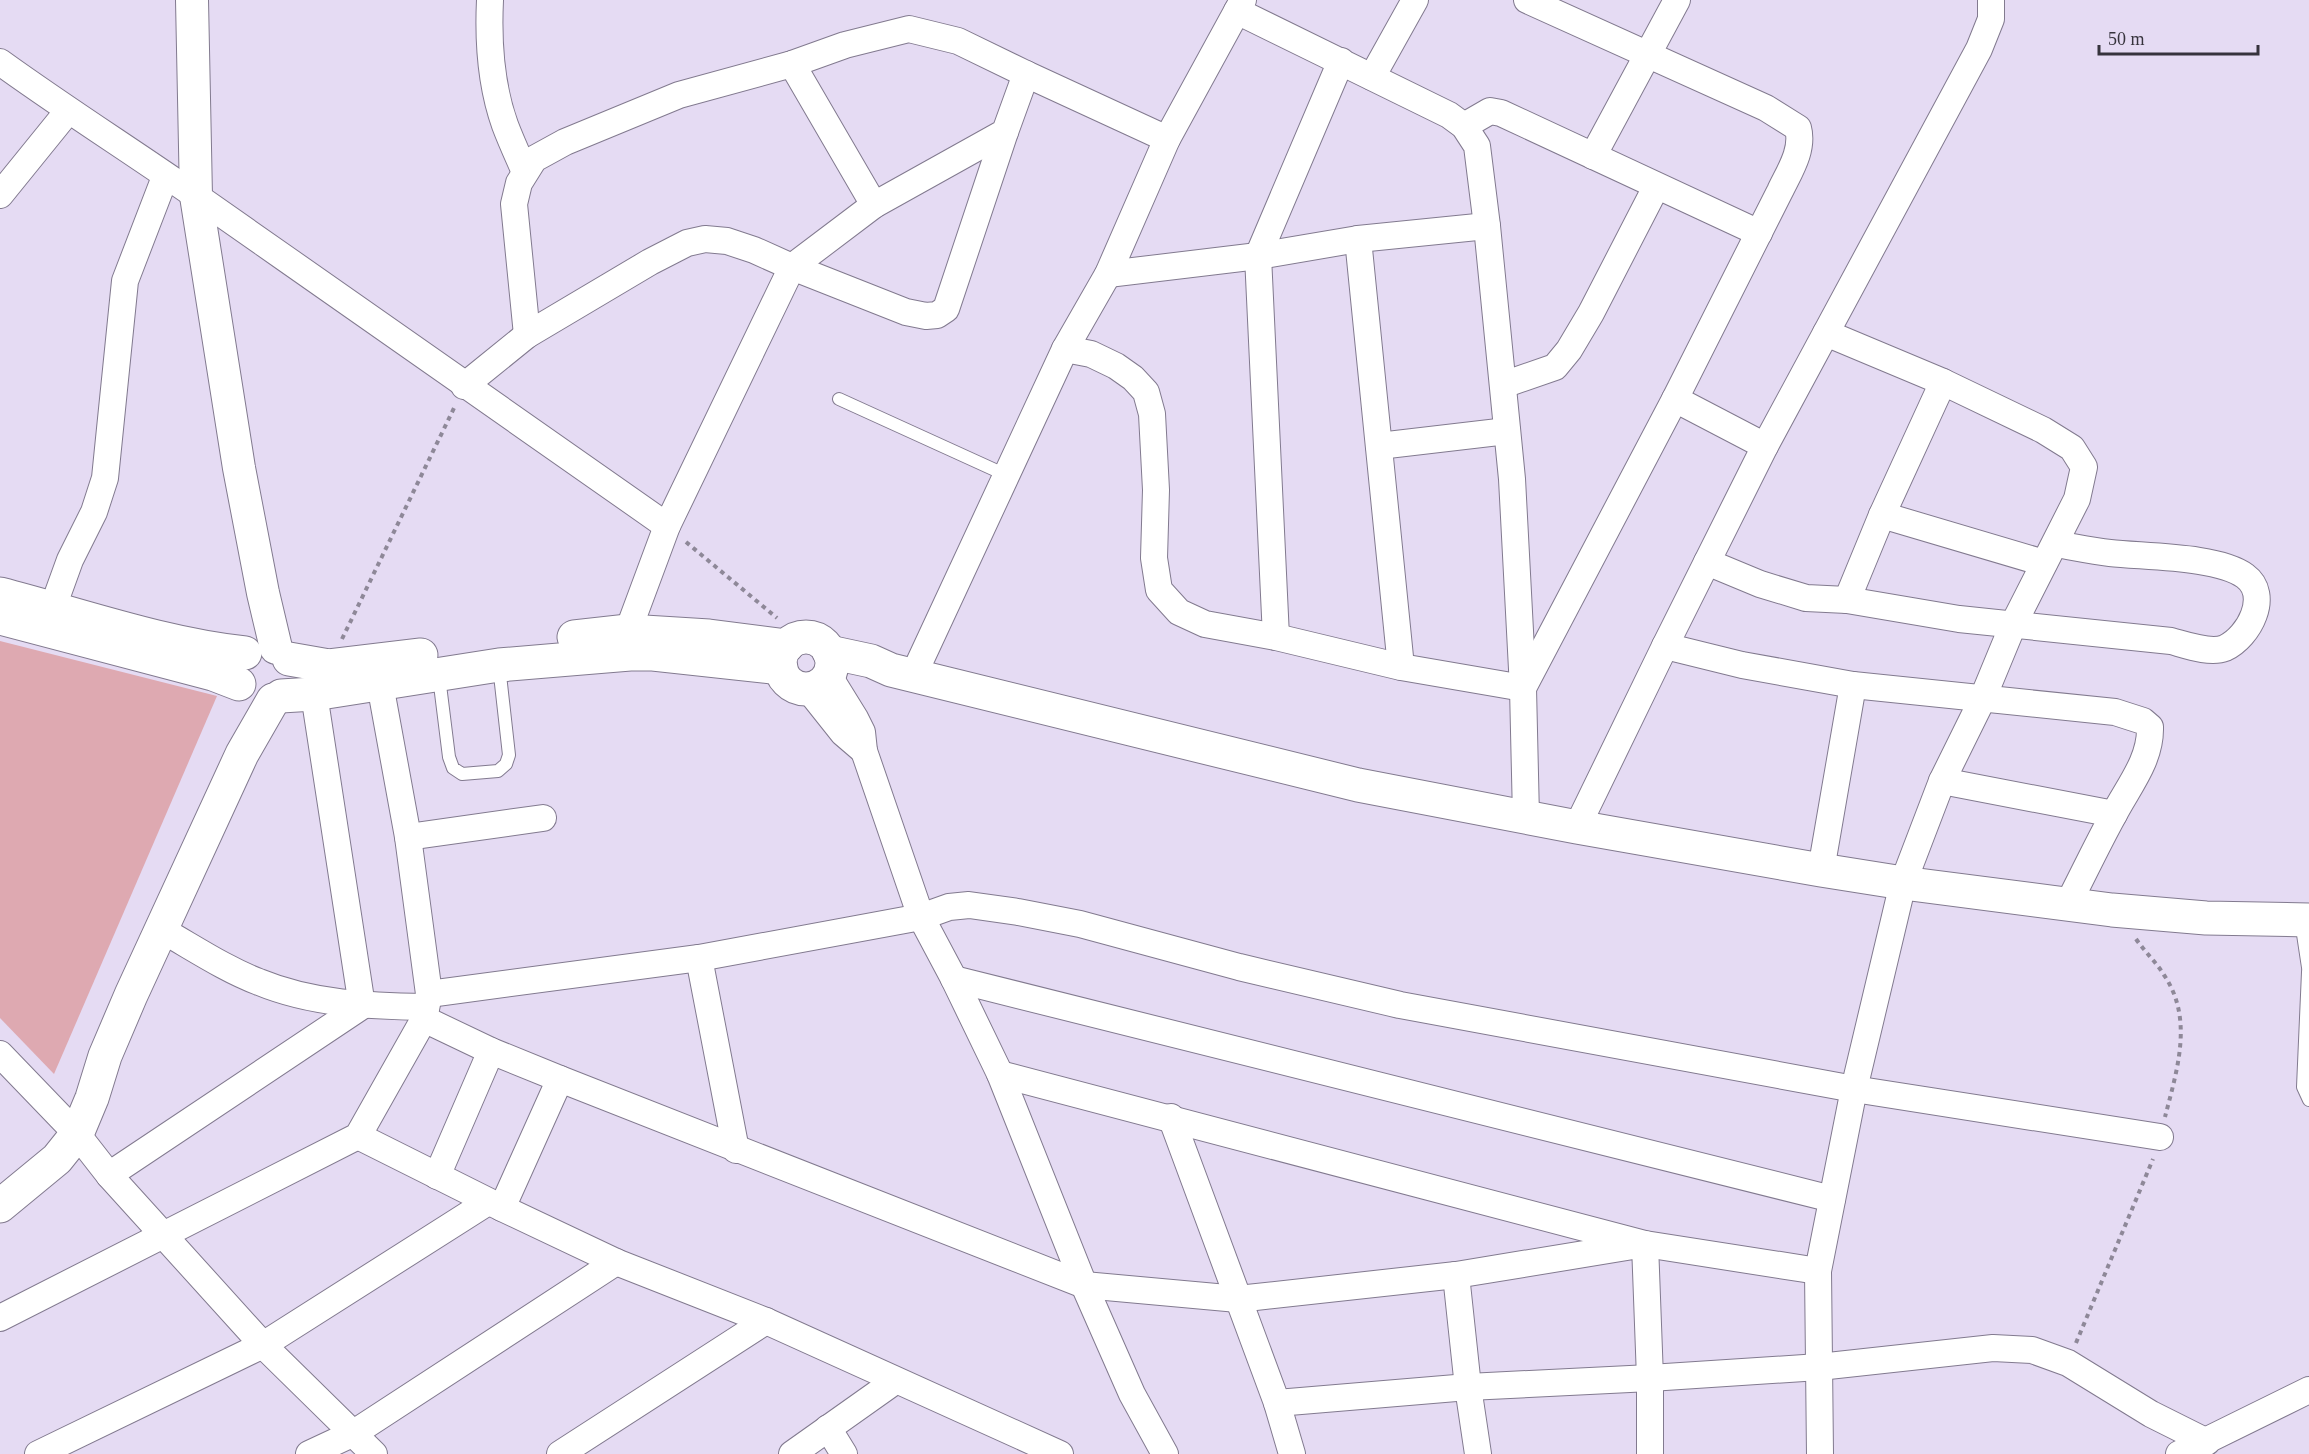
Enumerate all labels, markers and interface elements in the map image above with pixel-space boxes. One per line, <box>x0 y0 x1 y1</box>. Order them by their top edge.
scale bar <box>2099 18 2258 56</box>
text: 50 m <box>2108 29 2145 49</box>

